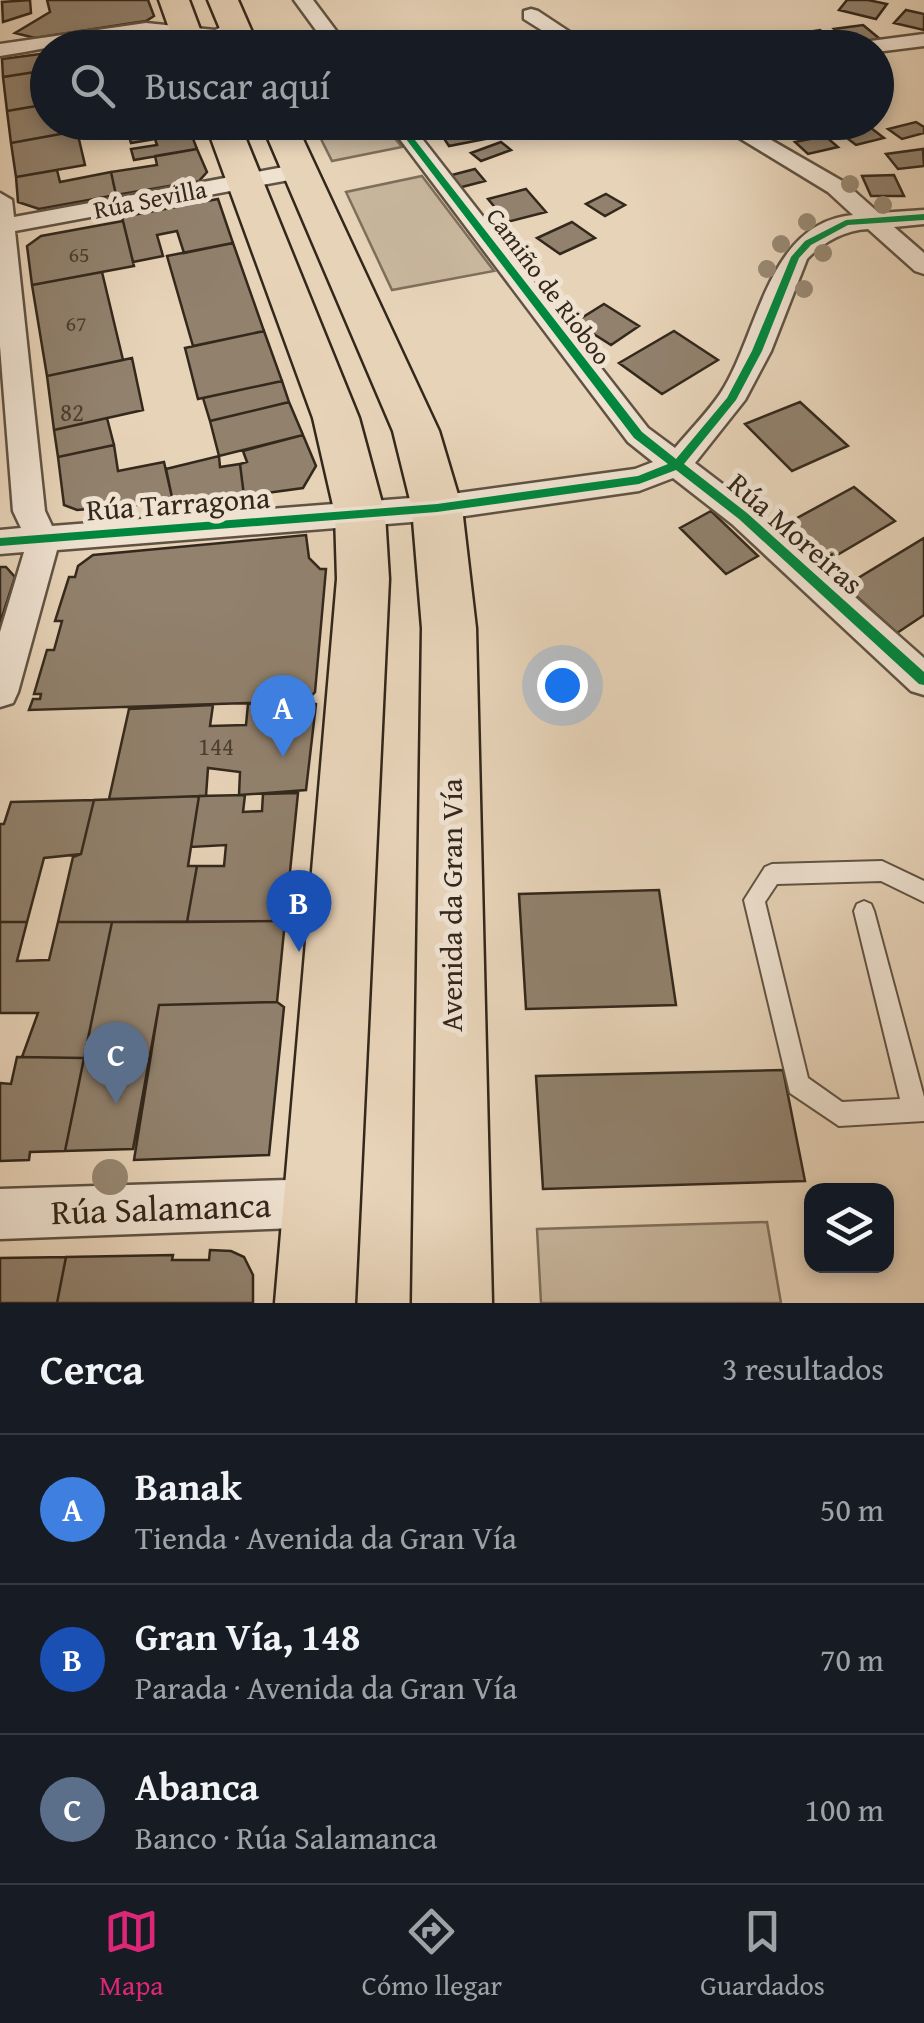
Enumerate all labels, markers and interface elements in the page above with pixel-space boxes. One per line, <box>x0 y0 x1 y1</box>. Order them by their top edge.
search box <box>30 30 894 140</box>
text: Buscar aquí <box>145 57 330 113</box>
icon: search <box>65 58 120 113</box>
street label: Rúa Sevilla <box>90 170 210 228</box>
street label: Camiño de Rioboo <box>478 200 620 372</box>
house number: 65 <box>68 238 90 270</box>
house number: 67 <box>65 307 87 339</box>
house number: 82 <box>60 394 84 430</box>
street label: Rúa Moreiras <box>719 462 873 604</box>
street label: Rúa Tarragona <box>85 475 271 531</box>
your location <box>537 660 588 711</box>
pin: A <box>250 674 316 757</box>
house number: 144 <box>198 728 234 764</box>
street label: Avenida da Gran Vía <box>429 778 473 1032</box>
pin: B <box>266 870 332 952</box>
pin: C <box>84 1022 148 1104</box>
street label: Rúa Salamanca <box>50 1179 272 1237</box>
map controls <box>804 1183 894 1273</box>
button: layers <box>804 1183 894 1273</box>
text: Cerca <box>40 1338 144 1399</box>
text: 3 resultados <box>722 1345 884 1392</box>
text: Banak <box>135 1458 242 1514</box>
text: A <box>62 1486 83 1533</box>
text: 50 m <box>820 1486 884 1533</box>
text: Tienda · Avenida da Gran Vía <box>135 1514 517 1561</box>
text: Gran Vía, 148 <box>135 1608 360 1664</box>
text: B <box>63 1636 82 1683</box>
text: 70 m <box>820 1636 884 1683</box>
text: Parada · Avenida da Gran Vía <box>135 1664 517 1711</box>
text: Abanca <box>135 1758 259 1814</box>
text: C <box>63 1786 82 1833</box>
text: 100 m <box>805 1786 884 1833</box>
text: Banco · Rúa Salamanca <box>135 1814 437 1861</box>
tab: Mapa <box>99 1904 164 2005</box>
tab: Cómo llegar <box>362 1904 502 2005</box>
tab: Guardados <box>700 1904 825 2005</box>

